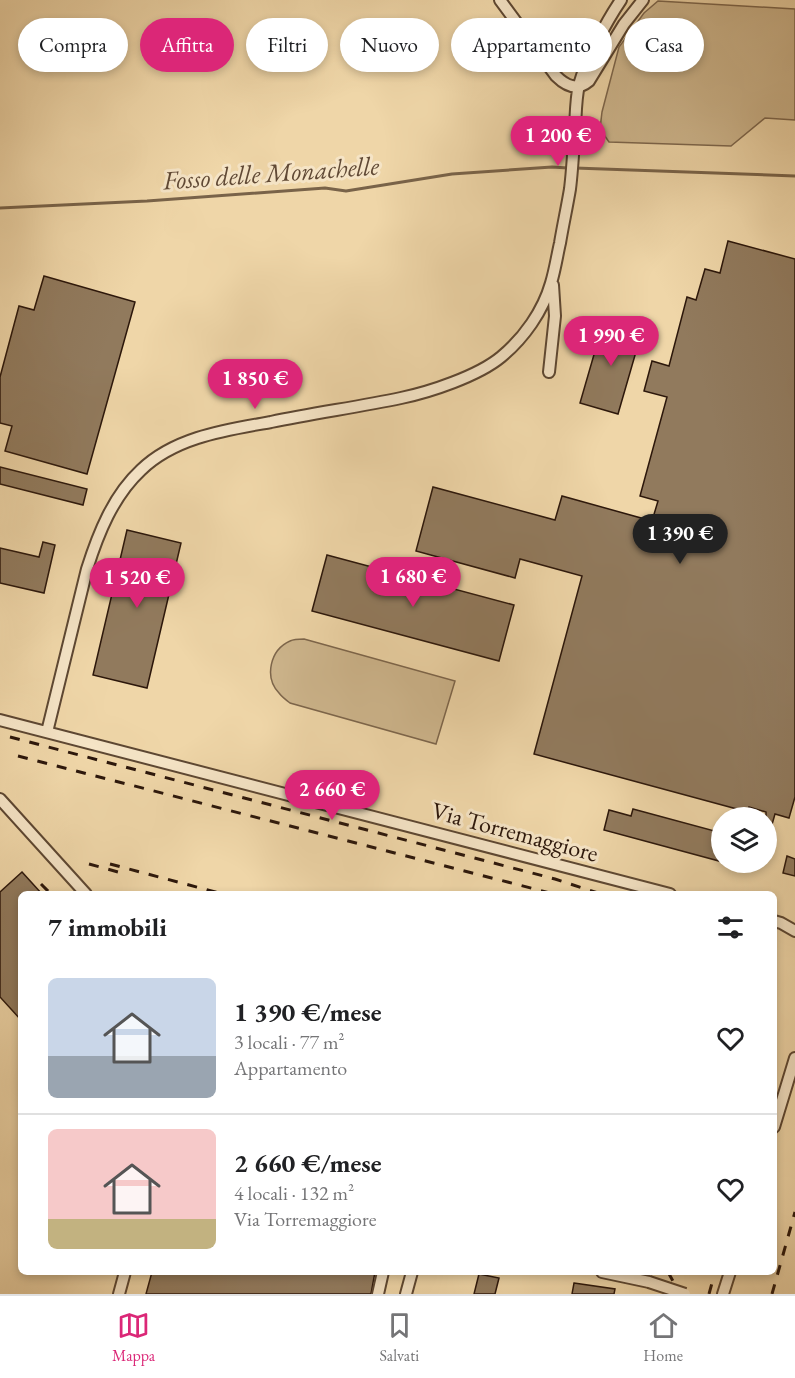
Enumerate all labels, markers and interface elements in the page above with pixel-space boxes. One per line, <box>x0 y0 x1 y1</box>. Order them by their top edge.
chip: Compra <box>18 18 128 72</box>
chip: Affitta <box>140 18 234 72</box>
chip: Filtri <box>246 18 328 72</box>
chip: Nuovo <box>340 18 439 72</box>
chip: Appartamento <box>451 18 612 72</box>
chip: Casa <box>624 18 704 72</box>
pin: 1 200 € <box>503 116 613 167</box>
text: 1 200 € <box>525 122 591 148</box>
water label: Fosso delle Monachelle <box>161 148 381 198</box>
pin: 1 990 € <box>556 316 666 367</box>
text: 1 990 € <box>578 322 644 348</box>
pin: 1 850 € <box>200 359 310 410</box>
text: 1 850 € <box>222 365 288 391</box>
pin: 1 390 € <box>625 514 735 565</box>
text: 1 390 € <box>647 520 713 546</box>
pin: 1 680 € <box>358 557 468 608</box>
pin: 1 520 € <box>82 558 192 609</box>
text: 1 680 € <box>380 563 446 589</box>
text: 1 520 € <box>104 564 170 590</box>
pin: 2 660 € <box>277 770 387 821</box>
text: 2 660 € <box>299 776 365 802</box>
street label: Via Torremaggiore <box>429 794 602 869</box>
map controls <box>711 807 777 873</box>
button: layers <box>711 807 777 873</box>
text: 7 immobili <box>48 910 167 944</box>
icon: filters <box>714 911 747 944</box>
text: 1 390 €/mese <box>234 995 382 1029</box>
icon: home <box>96 1002 168 1074</box>
icon: heart <box>714 1022 747 1055</box>
text: 3 locali · 77 m² <box>234 1029 345 1055</box>
text: Appartamento <box>234 1055 347 1081</box>
text: 2 660 €/mese <box>234 1146 382 1180</box>
icon: home <box>96 1153 168 1225</box>
icon: heart <box>714 1173 747 1206</box>
text: 4 locali · 132 m² <box>234 1180 354 1206</box>
text: Via Torremaggiore <box>234 1206 377 1232</box>
tab: Mappa <box>112 1309 155 1366</box>
tab: Salvati <box>379 1309 419 1366</box>
tab: Home <box>643 1309 683 1366</box>

